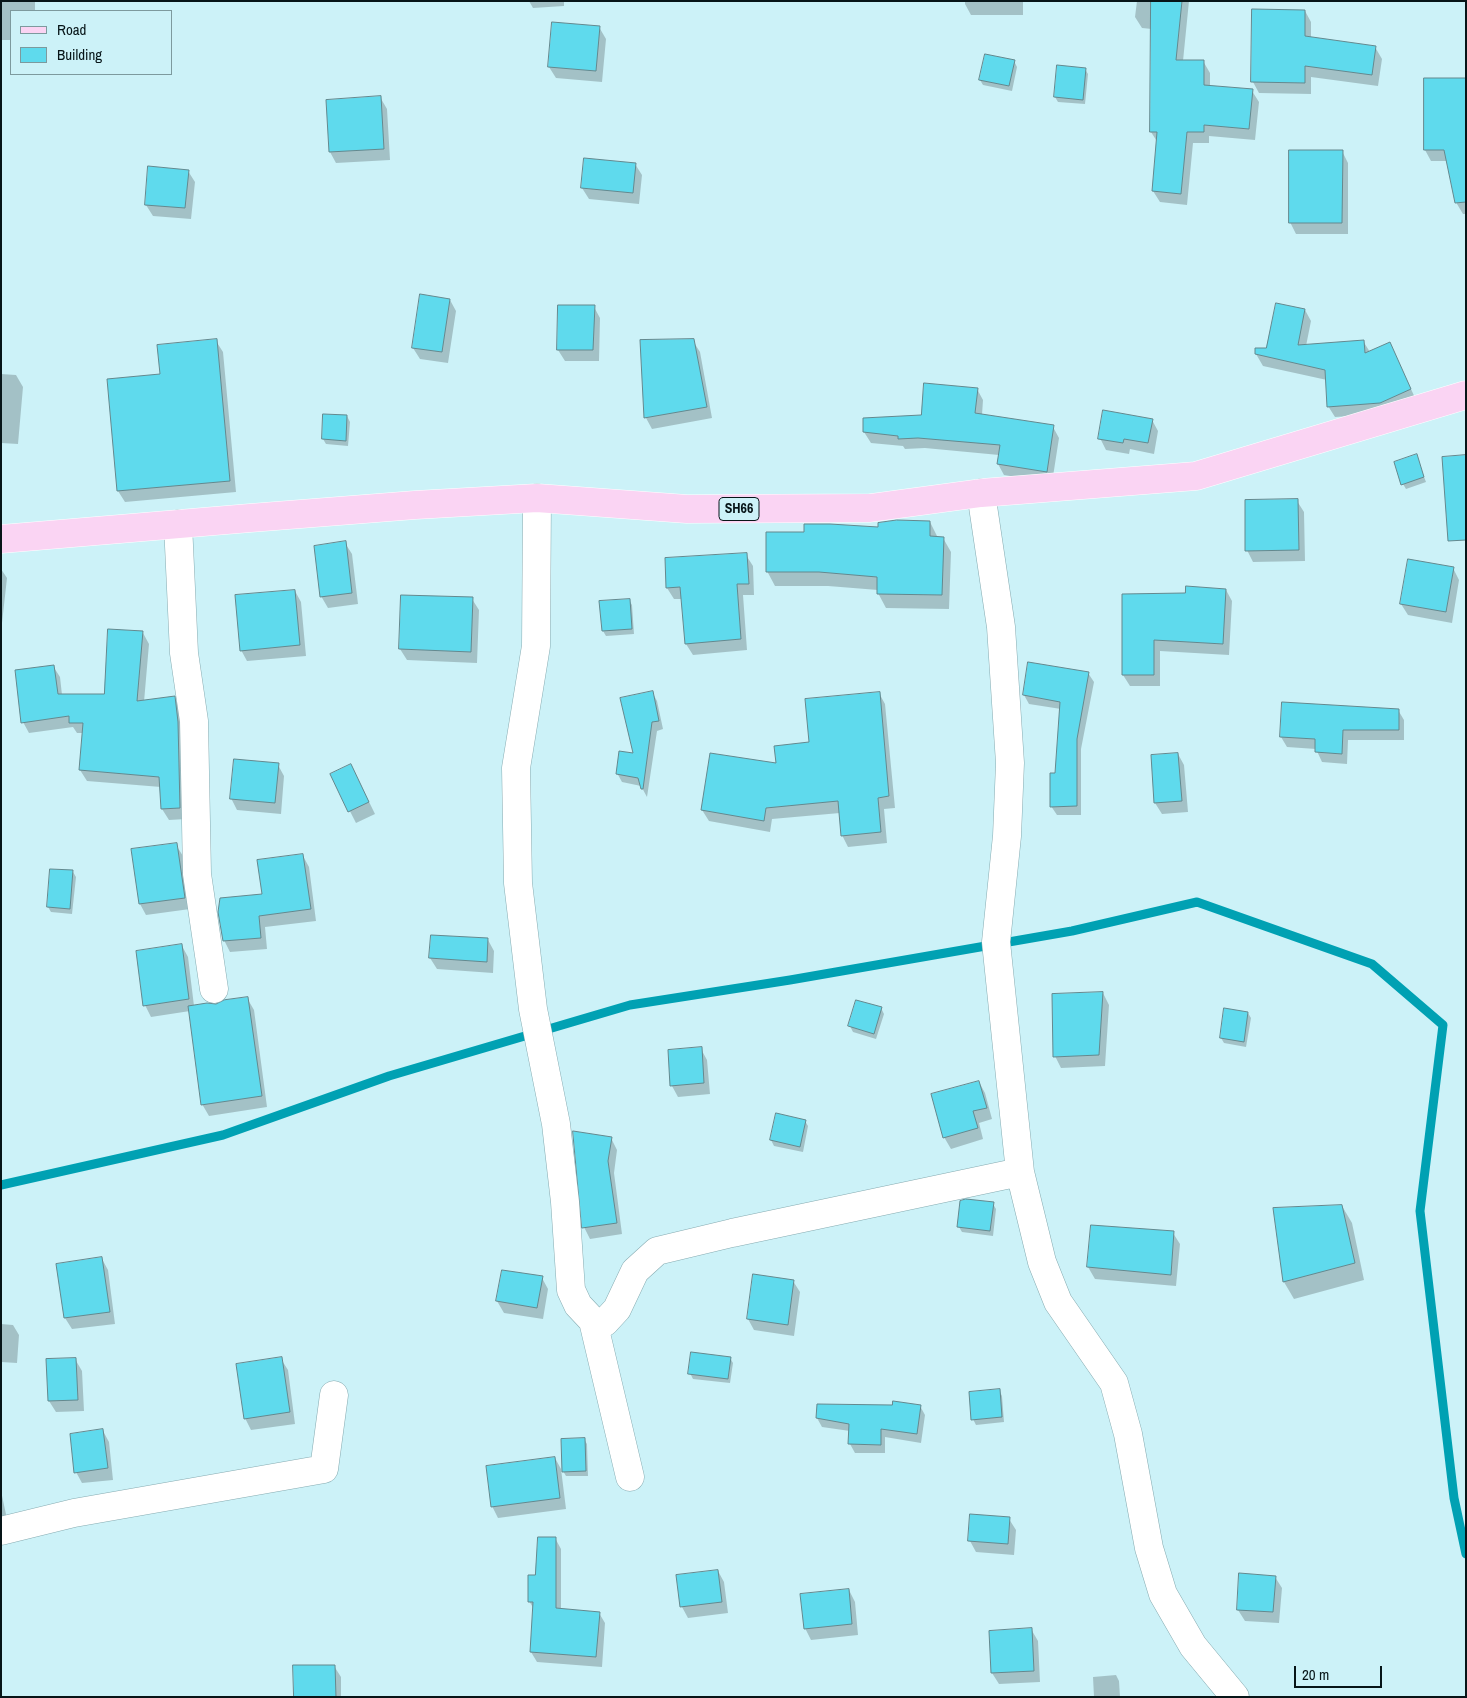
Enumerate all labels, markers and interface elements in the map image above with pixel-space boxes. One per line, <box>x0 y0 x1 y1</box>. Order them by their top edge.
legend <box>10 10 172 75</box>
text: Road <box>57 19 86 40</box>
text: Building <box>57 44 102 65</box>
road number: SH66 <box>719 498 759 520</box>
scale bar <box>1297 1656 1384 1688</box>
text: 20 m <box>1302 1664 1329 1685</box>

